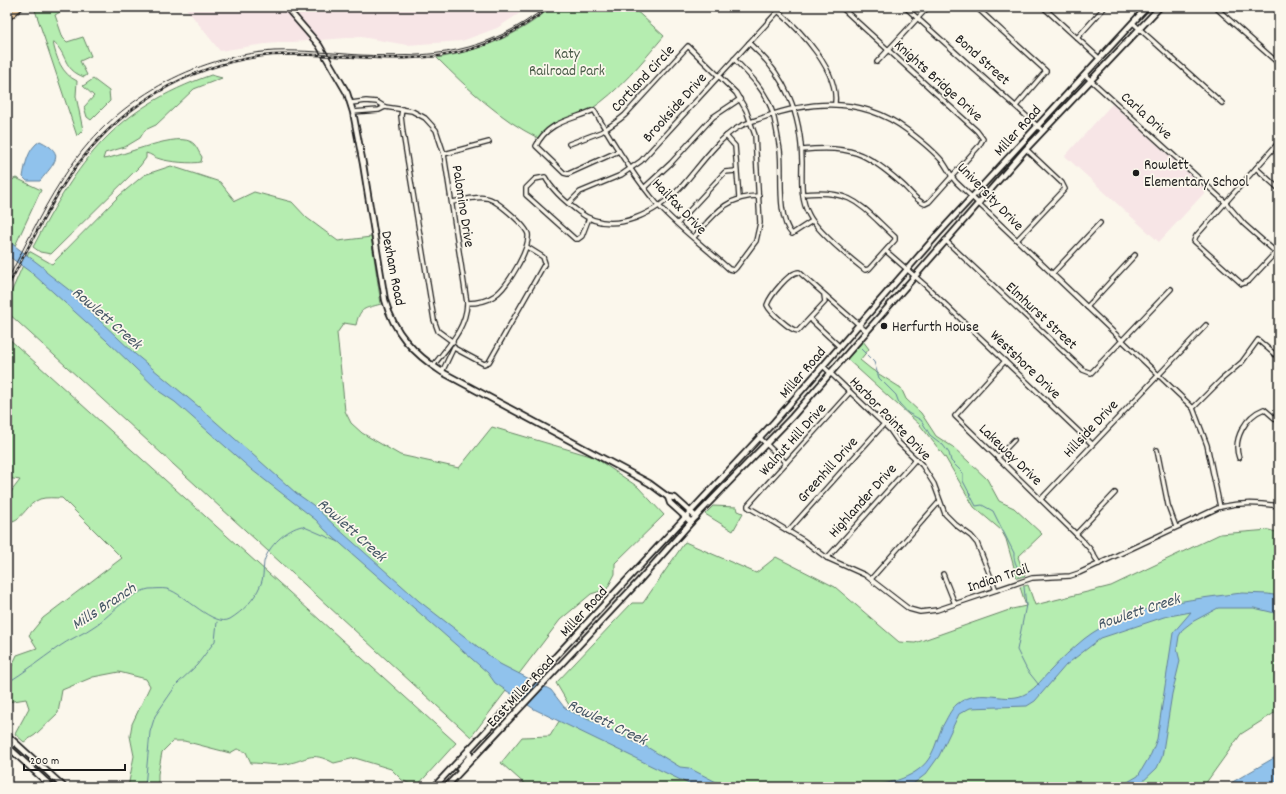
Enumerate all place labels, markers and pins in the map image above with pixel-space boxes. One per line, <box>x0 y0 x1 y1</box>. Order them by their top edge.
place label: Rowlett Elementary School <box>1144 155 1249 194</box>
marker: Rowlett Elementary School <box>1131 168 1141 178</box>
place label: Herfurth House <box>892 317 979 339</box>
marker: Herfurth House <box>879 321 889 331</box>

